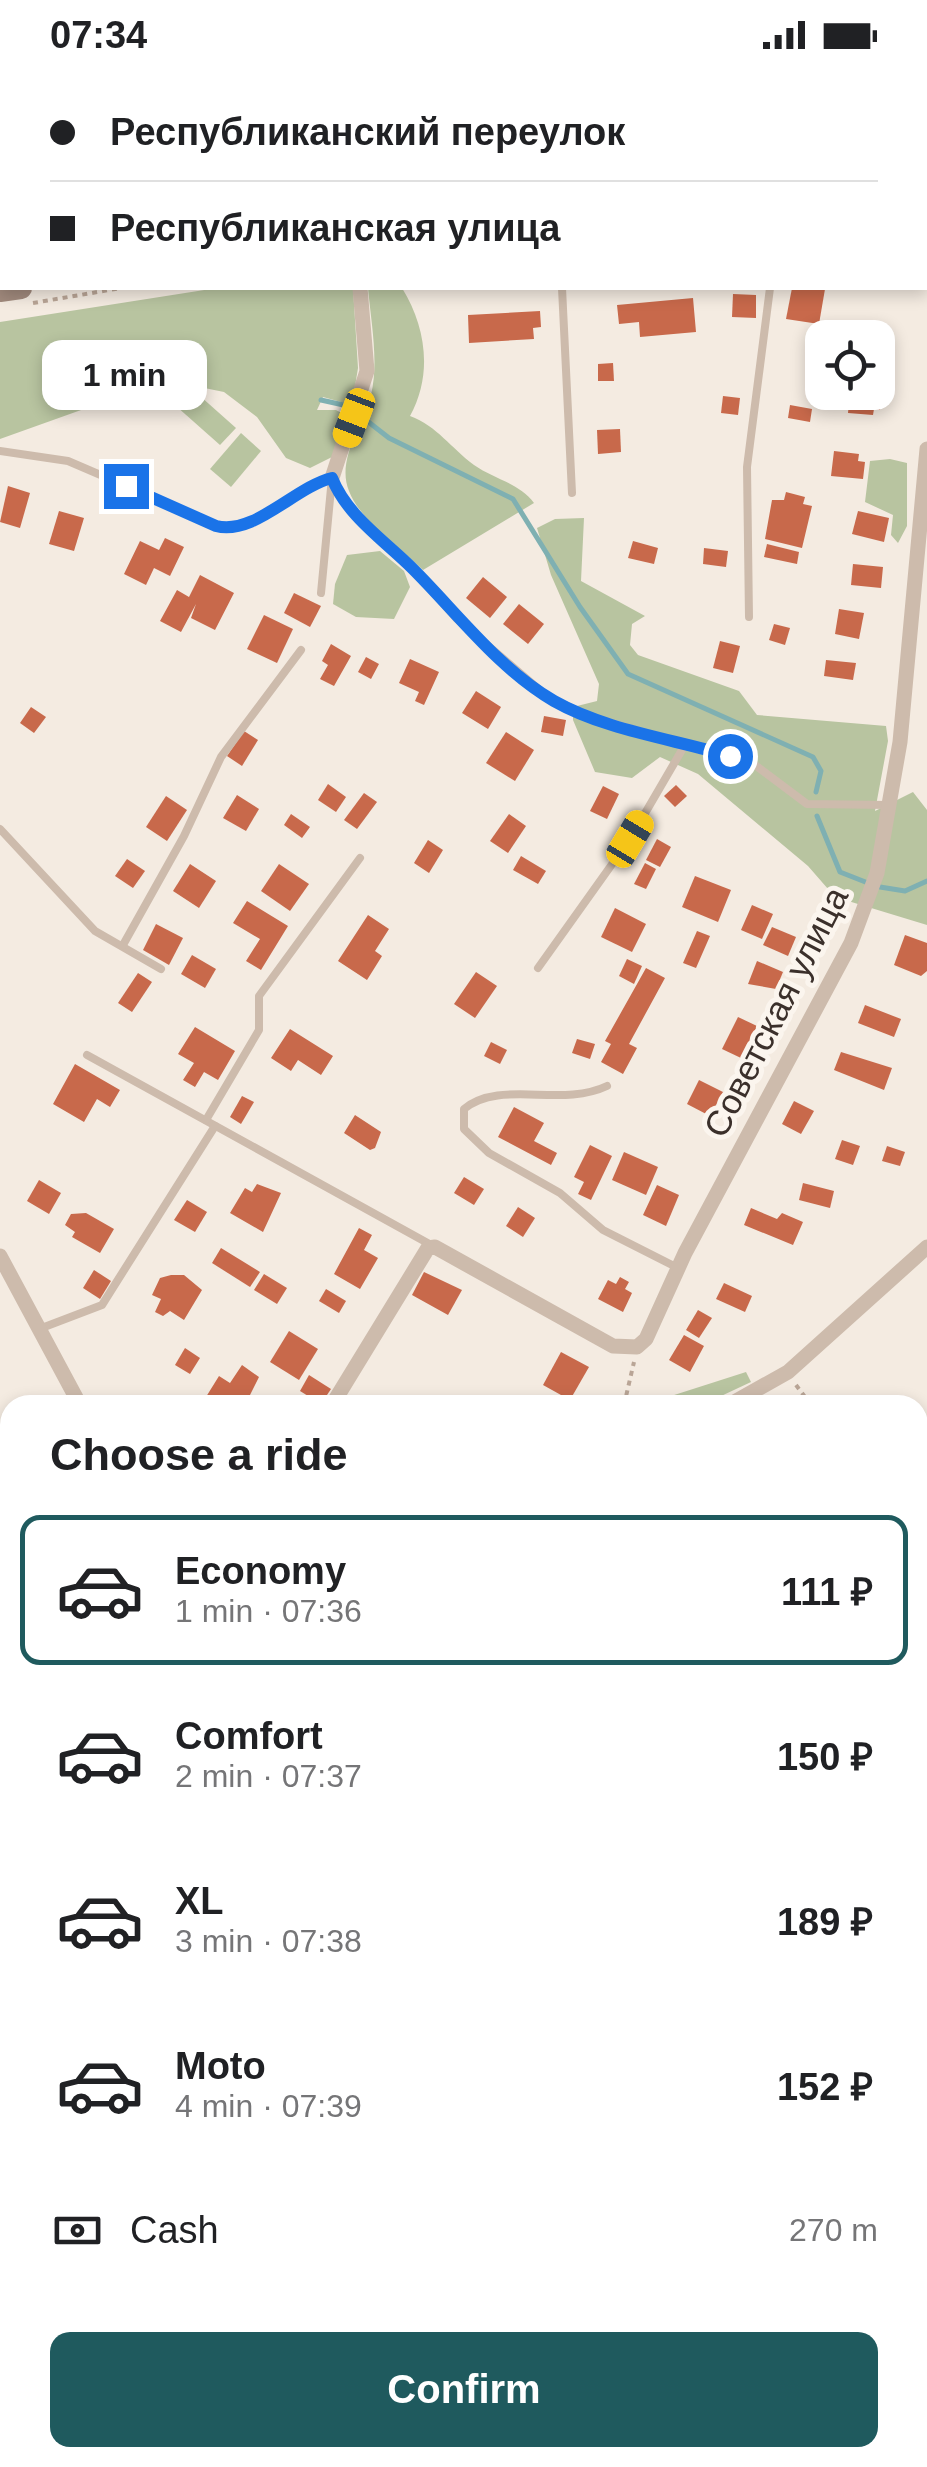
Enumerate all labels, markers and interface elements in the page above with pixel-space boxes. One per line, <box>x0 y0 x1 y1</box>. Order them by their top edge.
text: 07:34 <box>50 14 147 56</box>
text: Республиканский переулок <box>110 111 625 153</box>
text: Республиканская улица <box>110 207 561 249</box>
map controls <box>805 320 895 410</box>
button: locate <box>805 320 895 410</box>
callout: 1 min <box>44 341 208 411</box>
text: 1 min <box>83 357 166 393</box>
car <box>329 385 379 451</box>
route end <box>104 464 149 509</box>
route start <box>708 734 753 779</box>
car <box>602 806 658 872</box>
street label: Советская улица <box>696 880 856 1143</box>
text: Choose a ride <box>50 1429 348 1480</box>
icon: car <box>55 1545 145 1635</box>
text: Economy <box>175 1550 346 1592</box>
text: 111 ₽ <box>781 1571 873 1613</box>
text: 1 min · 07:36 <box>175 1593 362 1629</box>
icon: car <box>55 1710 145 1800</box>
text: Comfort <box>175 1715 323 1757</box>
text: 150 ₽ <box>777 1736 873 1778</box>
text: 2 min · 07:37 <box>175 1758 362 1794</box>
icon: car <box>55 1875 145 1965</box>
text: XL <box>175 1880 224 1922</box>
text: 189 ₽ <box>777 1901 873 1943</box>
text: 3 min · 07:38 <box>175 1923 362 1959</box>
icon: car <box>55 2040 145 2130</box>
text: Moto <box>175 2045 266 2087</box>
text: 152 ₽ <box>777 2066 873 2108</box>
text: 4 min · 07:39 <box>175 2088 362 2124</box>
icon: cash <box>50 2203 105 2258</box>
text: Cash <box>130 2209 219 2251</box>
text: 270 m <box>789 2212 878 2248</box>
button: Confirm <box>50 2332 878 2447</box>

